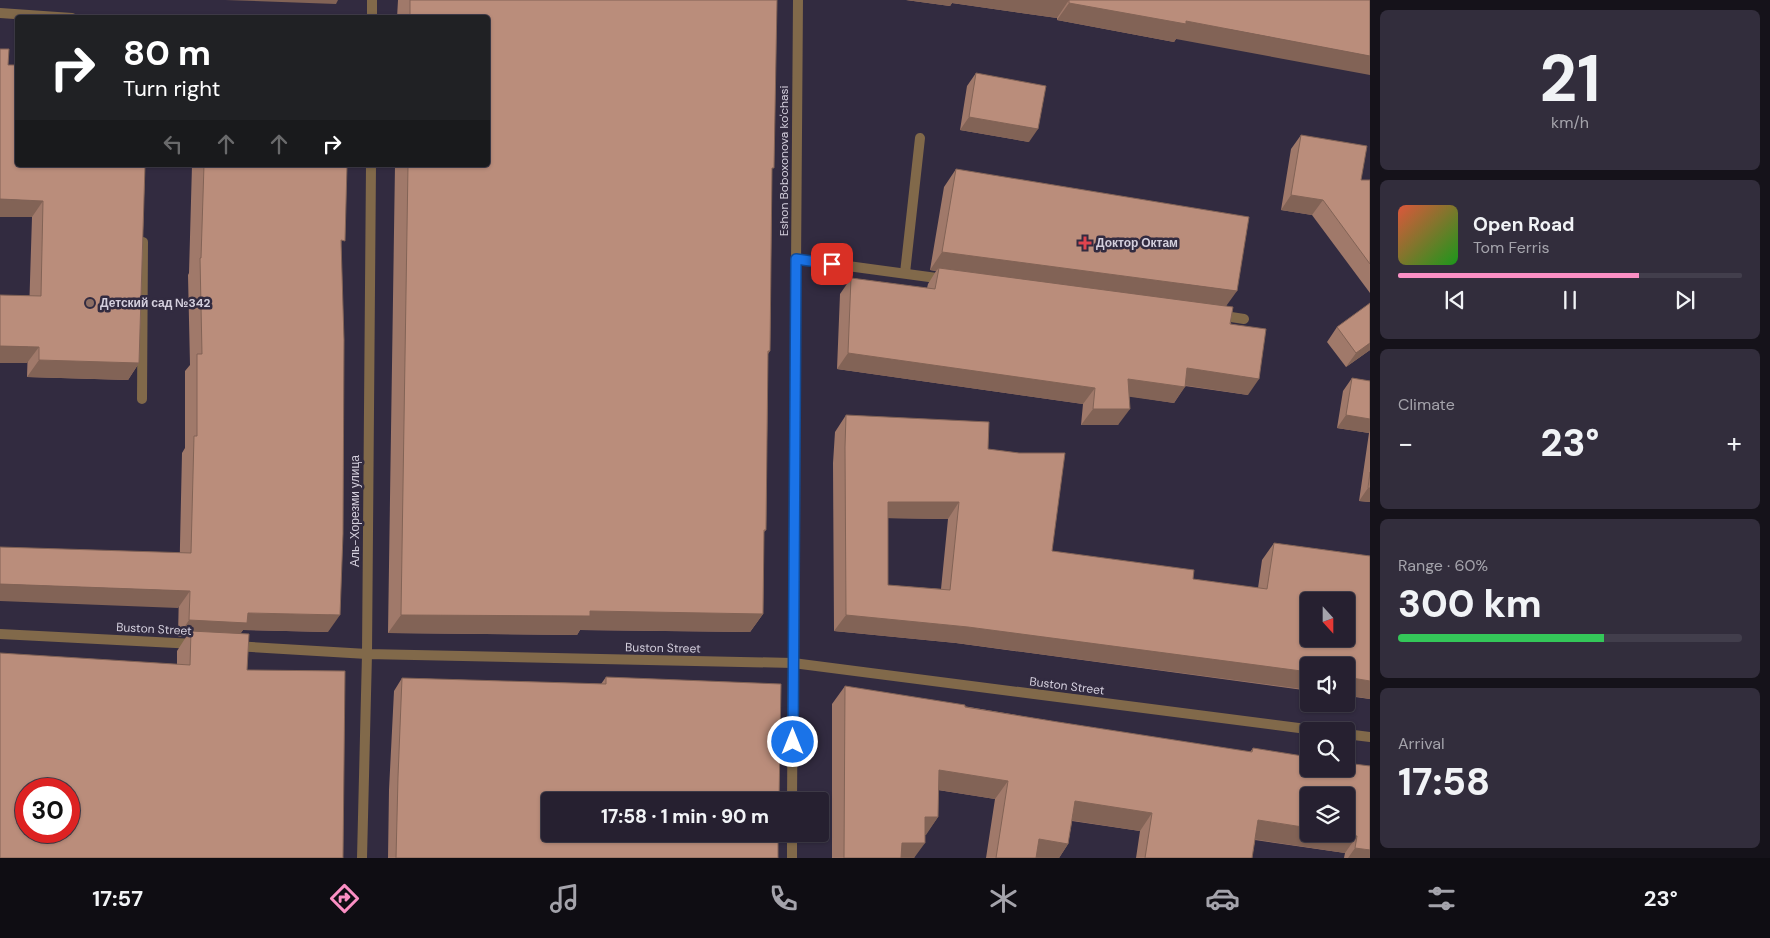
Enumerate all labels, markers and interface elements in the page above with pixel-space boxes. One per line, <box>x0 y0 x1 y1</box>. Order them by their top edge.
text: 80 m <box>123 30 211 76</box>
icon: right <box>40 35 105 100</box>
text: 21 <box>1539 37 1601 121</box>
text: Turn right <box>123 74 220 103</box>
street label: Eshon Boboxonova ko'chasi <box>776 86 792 236</box>
text: km/h <box>1551 112 1589 133</box>
icon: left <box>159 130 187 158</box>
icon: ahead <box>212 130 240 158</box>
icon: ahead <box>265 130 293 158</box>
icon: right <box>318 130 346 158</box>
text: Open Road <box>1473 212 1575 237</box>
place label: Доктор Октам <box>1096 235 1178 251</box>
marker: Доктор Октам <box>1078 236 1092 250</box>
text: Tom Ferris <box>1473 237 1550 258</box>
pin <box>811 243 853 285</box>
icon: arrive <box>818 250 846 278</box>
icon: previous <box>1441 286 1469 314</box>
icon: pause <box>1556 286 1584 314</box>
icon: next <box>1671 286 1699 314</box>
place label: Детский сад №342 <box>100 295 211 311</box>
marker: Детский сад №342 <box>84 297 96 309</box>
text: Climate <box>1398 394 1455 415</box>
text: 23° <box>1541 418 1599 468</box>
text: − <box>1398 425 1413 462</box>
text: + <box>1727 425 1742 462</box>
street label: Аль-Хорезми улица <box>347 455 363 567</box>
text: Range · 60% <box>1398 555 1488 576</box>
text: 300 km <box>1398 579 1542 629</box>
north arrow <box>1300 592 1355 648</box>
map controls <box>1300 592 1355 842</box>
street label: Buston Street <box>116 619 192 639</box>
street label: Buston Street <box>625 639 701 657</box>
button: sound <box>1300 657 1355 712</box>
street label: Buston Street <box>1028 673 1106 699</box>
position arrow <box>766 715 818 767</box>
button: search <box>1300 722 1355 777</box>
text: Arrival <box>1398 733 1445 754</box>
text: 17:58 <box>1398 757 1490 807</box>
speed limit sign: 30 <box>15 778 80 843</box>
button: layers <box>1300 787 1355 842</box>
text: 17:58 · 1 min · 90 m <box>601 804 769 829</box>
icon: directions <box>327 881 362 916</box>
icon: music <box>547 881 582 916</box>
icon: phone <box>766 881 801 916</box>
icon: climate <box>986 881 1021 916</box>
icon: car <box>1205 881 1240 916</box>
icon: filters <box>1424 881 1459 916</box>
text: 17:57 <box>92 884 143 913</box>
text: 23° <box>1644 884 1678 913</box>

